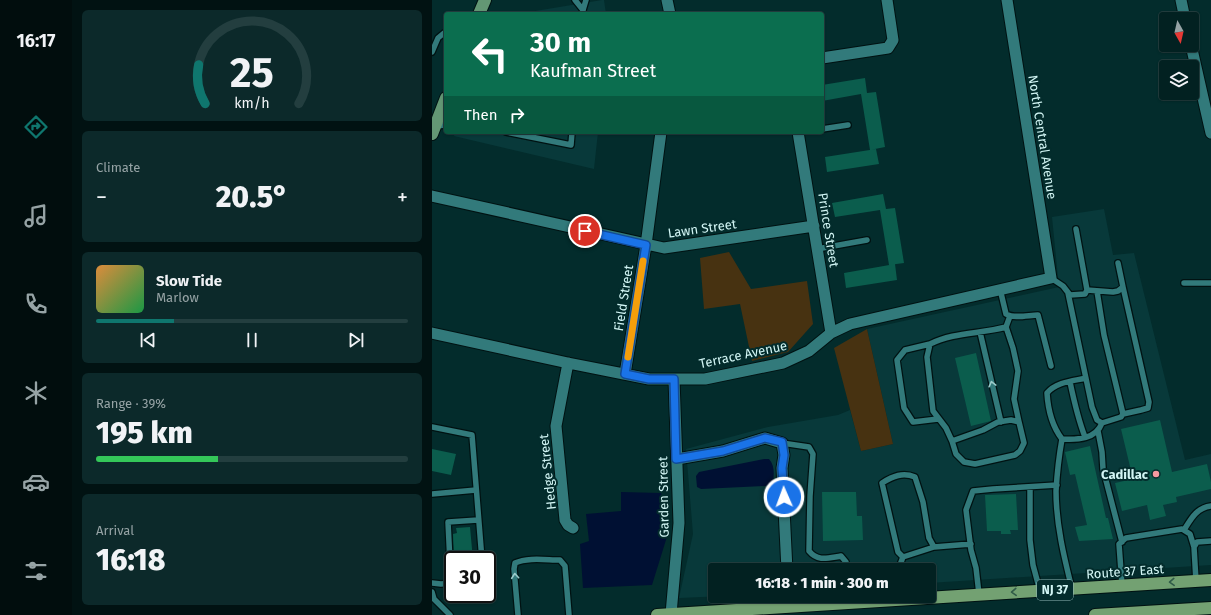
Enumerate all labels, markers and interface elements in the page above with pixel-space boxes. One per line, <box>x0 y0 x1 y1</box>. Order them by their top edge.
north arrow <box>1159 12 1199 52</box>
map controls <box>1159 12 1199 100</box>
text: 30 m <box>530 26 591 59</box>
icon: left <box>464 28 516 80</box>
text: 16:17 <box>17 30 56 52</box>
text: 25 <box>230 47 274 97</box>
text: Kaufman Street <box>530 60 656 82</box>
button: layers <box>1159 60 1199 100</box>
street label: North Central Avenue <box>1025 74 1060 200</box>
text: km/h <box>234 94 270 111</box>
icon: right <box>506 104 528 126</box>
text: Then <box>464 106 498 124</box>
icon: directions <box>22 113 50 141</box>
text: Climate <box>96 160 140 175</box>
text: 20.5° <box>216 179 288 215</box>
text: − <box>96 184 107 211</box>
text: + <box>397 184 408 211</box>
street label: Prince Street <box>815 192 842 269</box>
icon: music <box>22 202 50 230</box>
pin <box>568 214 602 248</box>
street label: Lawn Street <box>667 216 738 241</box>
icon: arrive <box>574 220 596 242</box>
street label: Field Street <box>611 264 636 332</box>
text: Slow Tide <box>156 272 222 290</box>
icon: phone <box>22 290 50 318</box>
text: Marlow <box>156 290 199 305</box>
icon: previous <box>137 329 159 351</box>
icon: pause <box>241 329 263 351</box>
icon: next <box>345 329 367 351</box>
street label: Terrace Avenue <box>698 338 788 371</box>
icon: climate <box>22 379 50 407</box>
one-way arrow <box>989 381 997 387</box>
text: Range · 39% <box>96 396 166 411</box>
text: 195 km <box>96 415 193 451</box>
street label: Hedge Street <box>536 433 559 511</box>
street label: Garden Street <box>655 456 672 538</box>
place label: Cadillac <box>1101 467 1149 482</box>
icon: car <box>22 468 50 496</box>
marker: Cadillac <box>1151 469 1161 479</box>
position arrow <box>763 476 805 518</box>
text: Arrival <box>96 523 134 538</box>
text: 16:18 <box>96 542 166 578</box>
speed limit sign: 30 <box>444 551 496 603</box>
icon: filters <box>22 557 50 585</box>
street label: Route 37 East <box>1086 561 1165 582</box>
one-way arrow <box>510 573 519 579</box>
text: 16:18 · 1 min · 300 m <box>755 574 889 592</box>
one-way arrow <box>1169 578 1175 587</box>
road number: NJ 37 <box>1037 580 1073 600</box>
one-way arrow <box>1011 588 1017 596</box>

